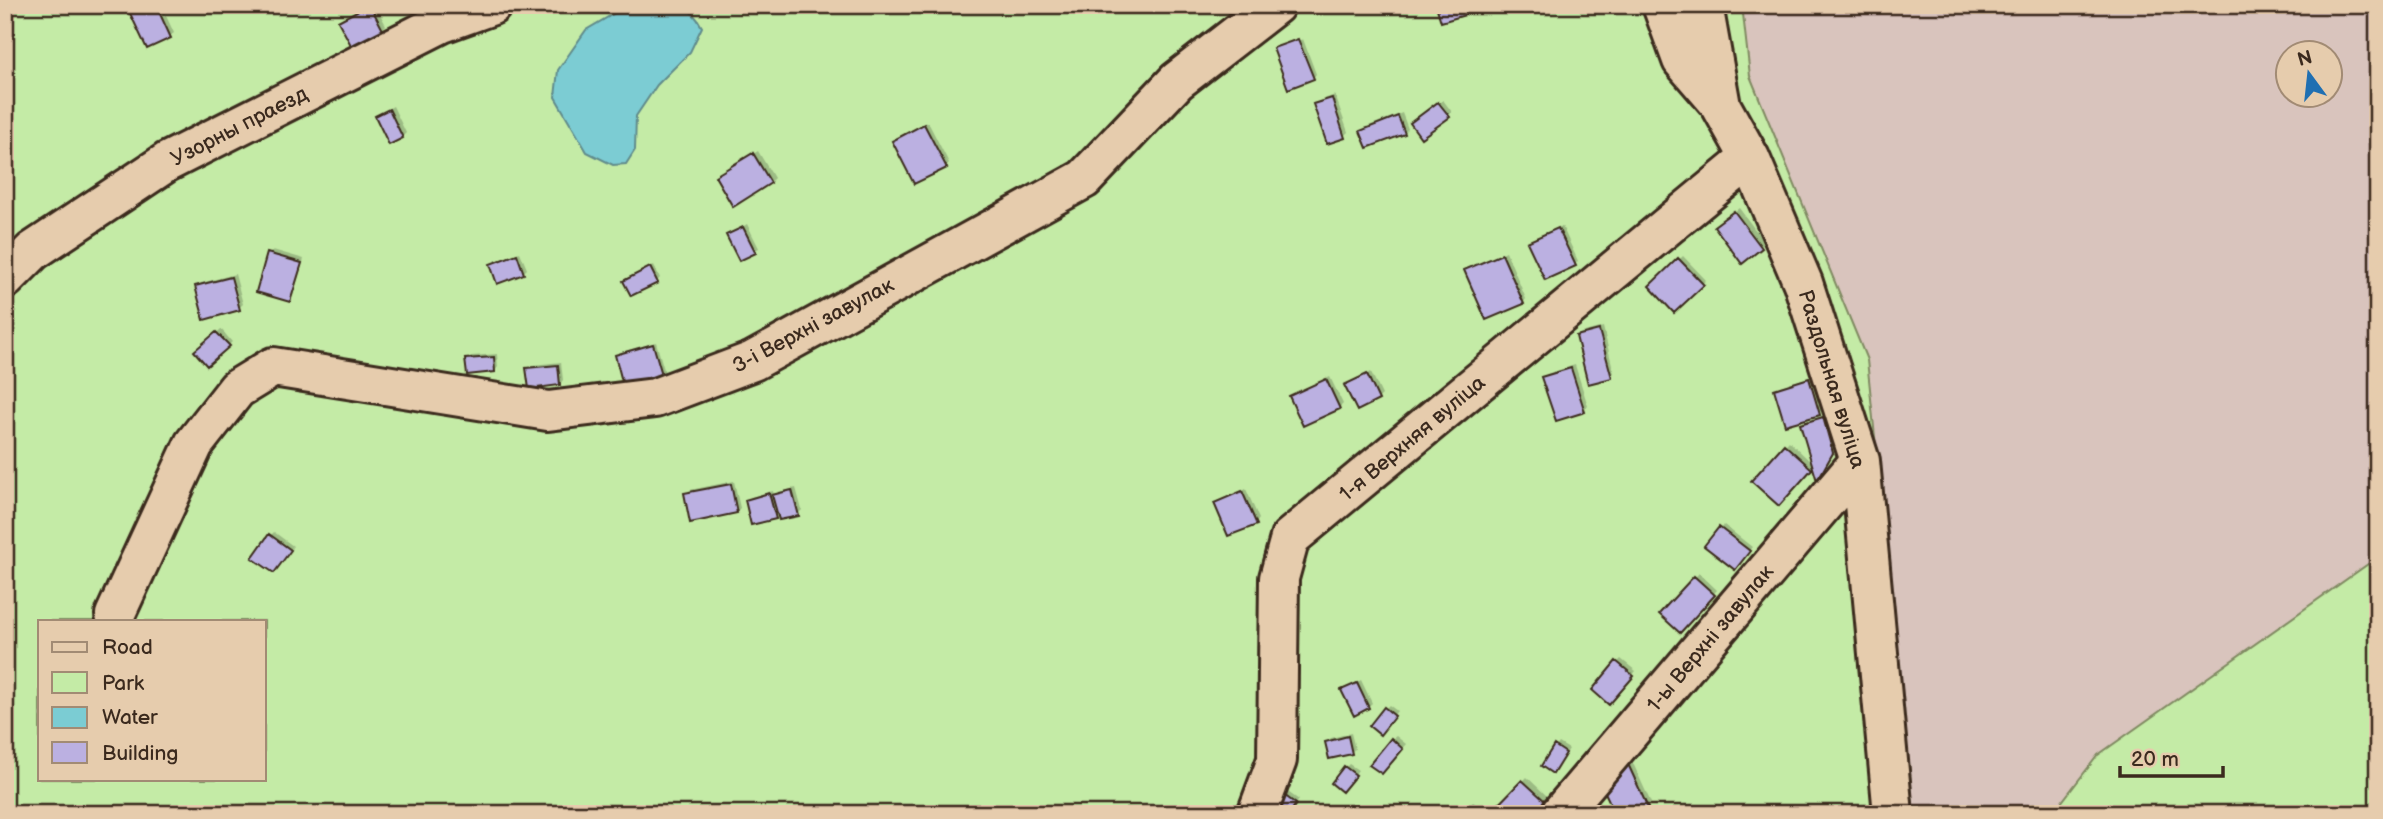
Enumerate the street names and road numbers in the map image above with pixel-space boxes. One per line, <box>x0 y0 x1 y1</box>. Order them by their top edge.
street label: Узорны праезд <box>167 81 312 172</box>
street label: 3-і Верхні завулак <box>728 272 898 378</box>
street label: Раздольная вуліца <box>1792 287 1871 472</box>
street label: 1-я Верхняя вуліца <box>1334 370 1491 507</box>
street label: 1-ы Верхні завулак <box>1642 560 1779 717</box>

